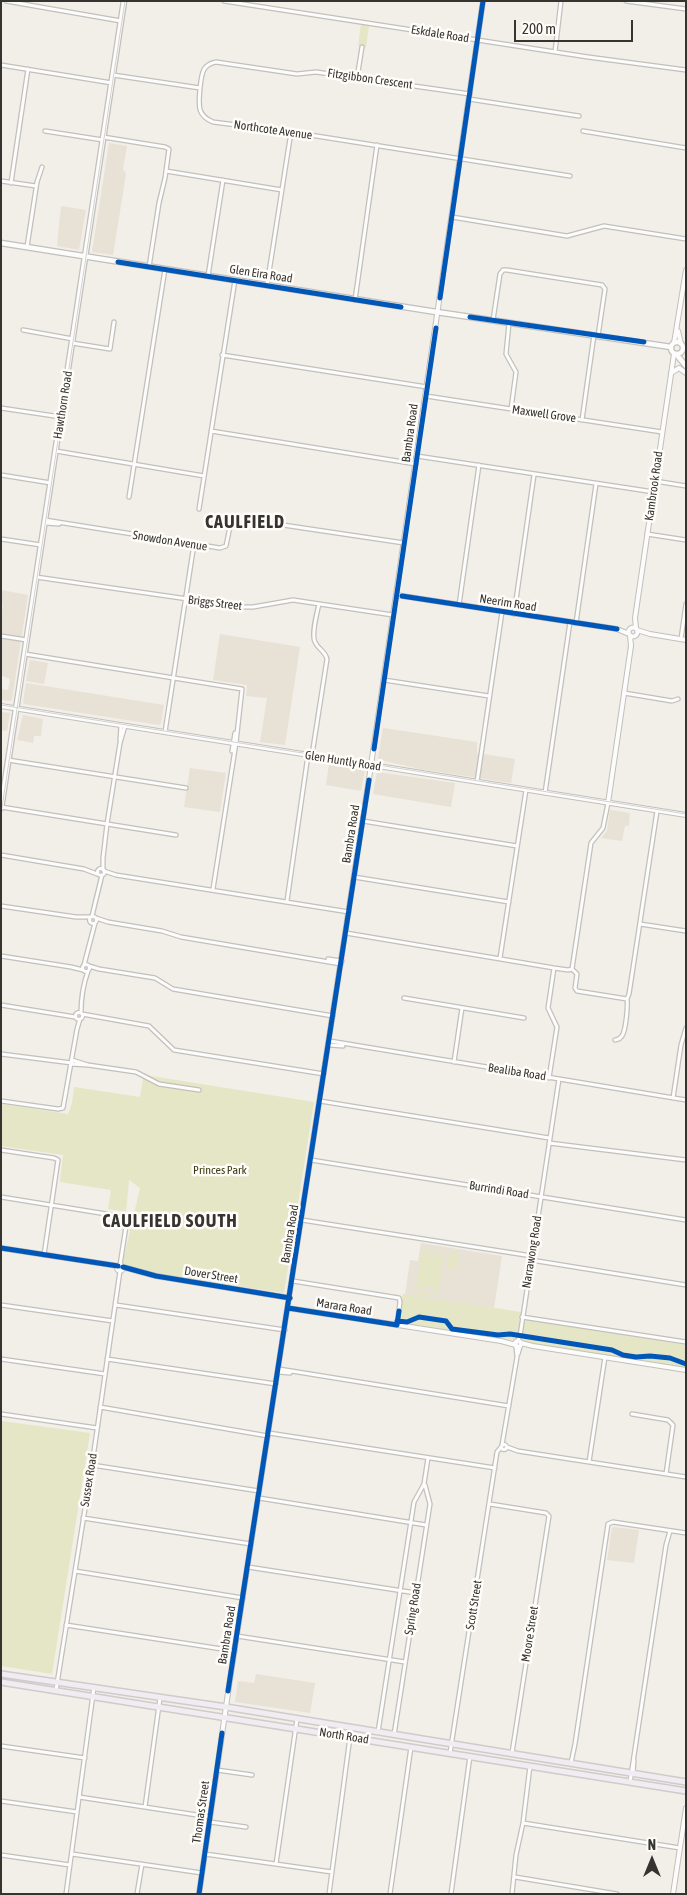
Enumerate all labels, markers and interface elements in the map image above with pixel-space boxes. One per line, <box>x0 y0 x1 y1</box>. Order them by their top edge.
scale bar <box>517 10 636 42</box>
text: 200 m <box>522 20 556 37</box>
street label: Eskdale Road <box>410 22 470 46</box>
street label: Fitzgibbon Crescent <box>327 66 413 92</box>
street label: Northcote Avenue <box>233 117 313 143</box>
street label: Glen Eira Road <box>228 262 294 286</box>
street label: Hawthorn Road <box>51 370 75 440</box>
street label: Maxwell Grove <box>511 402 577 426</box>
street label: Bambra Road <box>399 403 421 463</box>
street label: Kambrook Road <box>642 450 666 522</box>
district label: CAULFIELD <box>204 511 286 533</box>
street label: Snowdon Avenue <box>132 528 208 554</box>
street label: Neerim Road <box>479 591 537 615</box>
street label: Briggs Street <box>187 593 243 613</box>
street label: Glen Huntly Road <box>304 748 382 774</box>
street label: Bambra Road <box>339 804 363 864</box>
street label: Bealiba Road <box>487 1060 547 1084</box>
park label: Princes Park <box>193 1163 247 1177</box>
street label: Burrindi Road <box>468 1178 530 1202</box>
street label: Bambra Road <box>278 1204 302 1264</box>
district label: CAULFIELD SOUTH <box>100 1210 240 1232</box>
street label: Narrawong Road <box>519 1215 545 1289</box>
street label: Dover Street <box>183 1264 239 1286</box>
street label: Marara Road <box>315 1296 373 1318</box>
street label: Sussex Road <box>78 1452 100 1508</box>
street label: Scott Street <box>463 1579 485 1631</box>
street label: Spring Road <box>402 1582 424 1636</box>
street label: Bambra Road <box>215 1605 239 1665</box>
street label: Moore Street <box>518 1605 542 1663</box>
street label: North Road <box>318 1725 370 1747</box>
street label: Thomas Street <box>189 1780 213 1844</box>
north arrow <box>627 1835 677 1885</box>
text: N <box>648 1837 656 1853</box>

